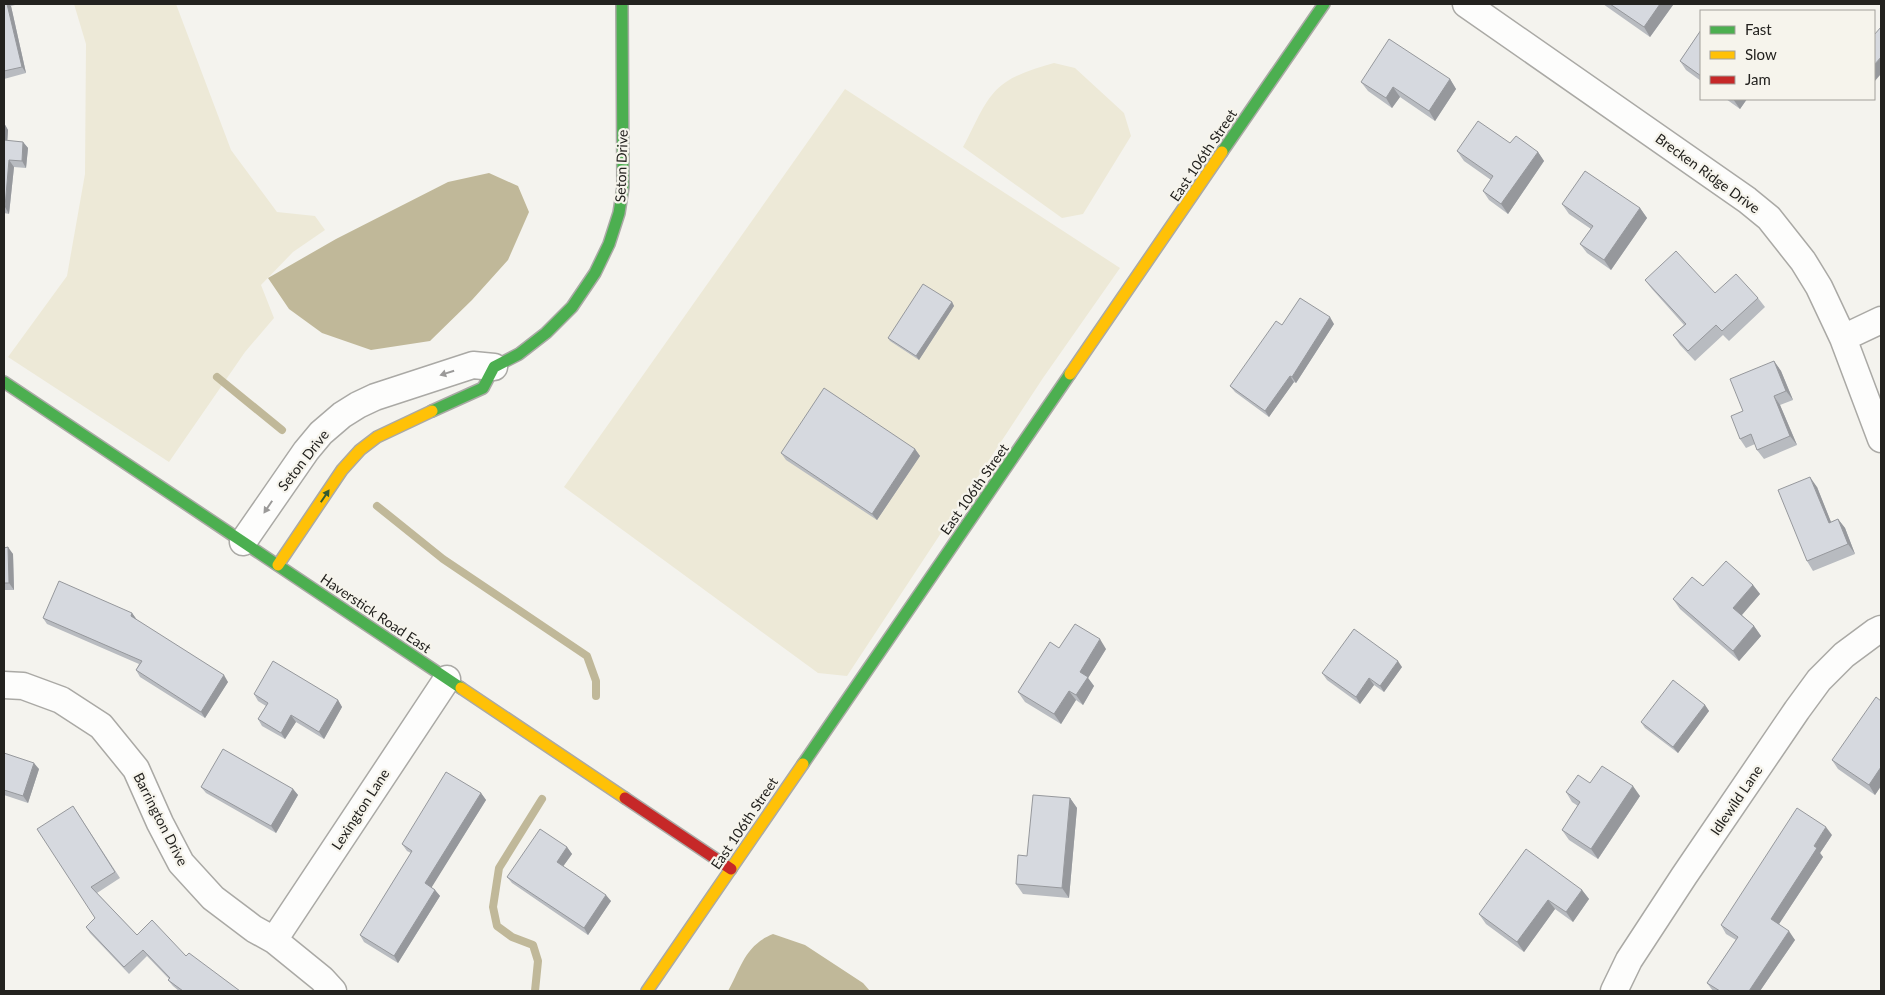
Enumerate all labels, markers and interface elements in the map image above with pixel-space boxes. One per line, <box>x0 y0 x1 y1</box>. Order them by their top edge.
legend <box>1700 10 1875 100</box>
text: Fast <box>1745 20 1772 38</box>
text: Slow <box>1745 45 1777 63</box>
text: Jam <box>1745 70 1771 88</box>
street label: East 106th Street <box>1166 106 1240 204</box>
street label: Seton Drive <box>611 129 631 203</box>
street label: Brecken Ridge Drive <box>1653 129 1763 217</box>
one-way arrow <box>439 369 454 377</box>
street label: Seton Drive <box>274 426 332 494</box>
street label: East 106th Street <box>936 440 1012 538</box>
one-way arrow <box>320 489 330 502</box>
one-way arrow <box>263 500 272 513</box>
street label: Haverstick Road East <box>318 570 434 656</box>
street label: Idlewild Lane <box>1706 762 1766 838</box>
street label: Lexington Lane <box>328 765 392 853</box>
street label: Barrington Drive <box>130 770 192 868</box>
street label: East 106th Street <box>707 774 781 872</box>

